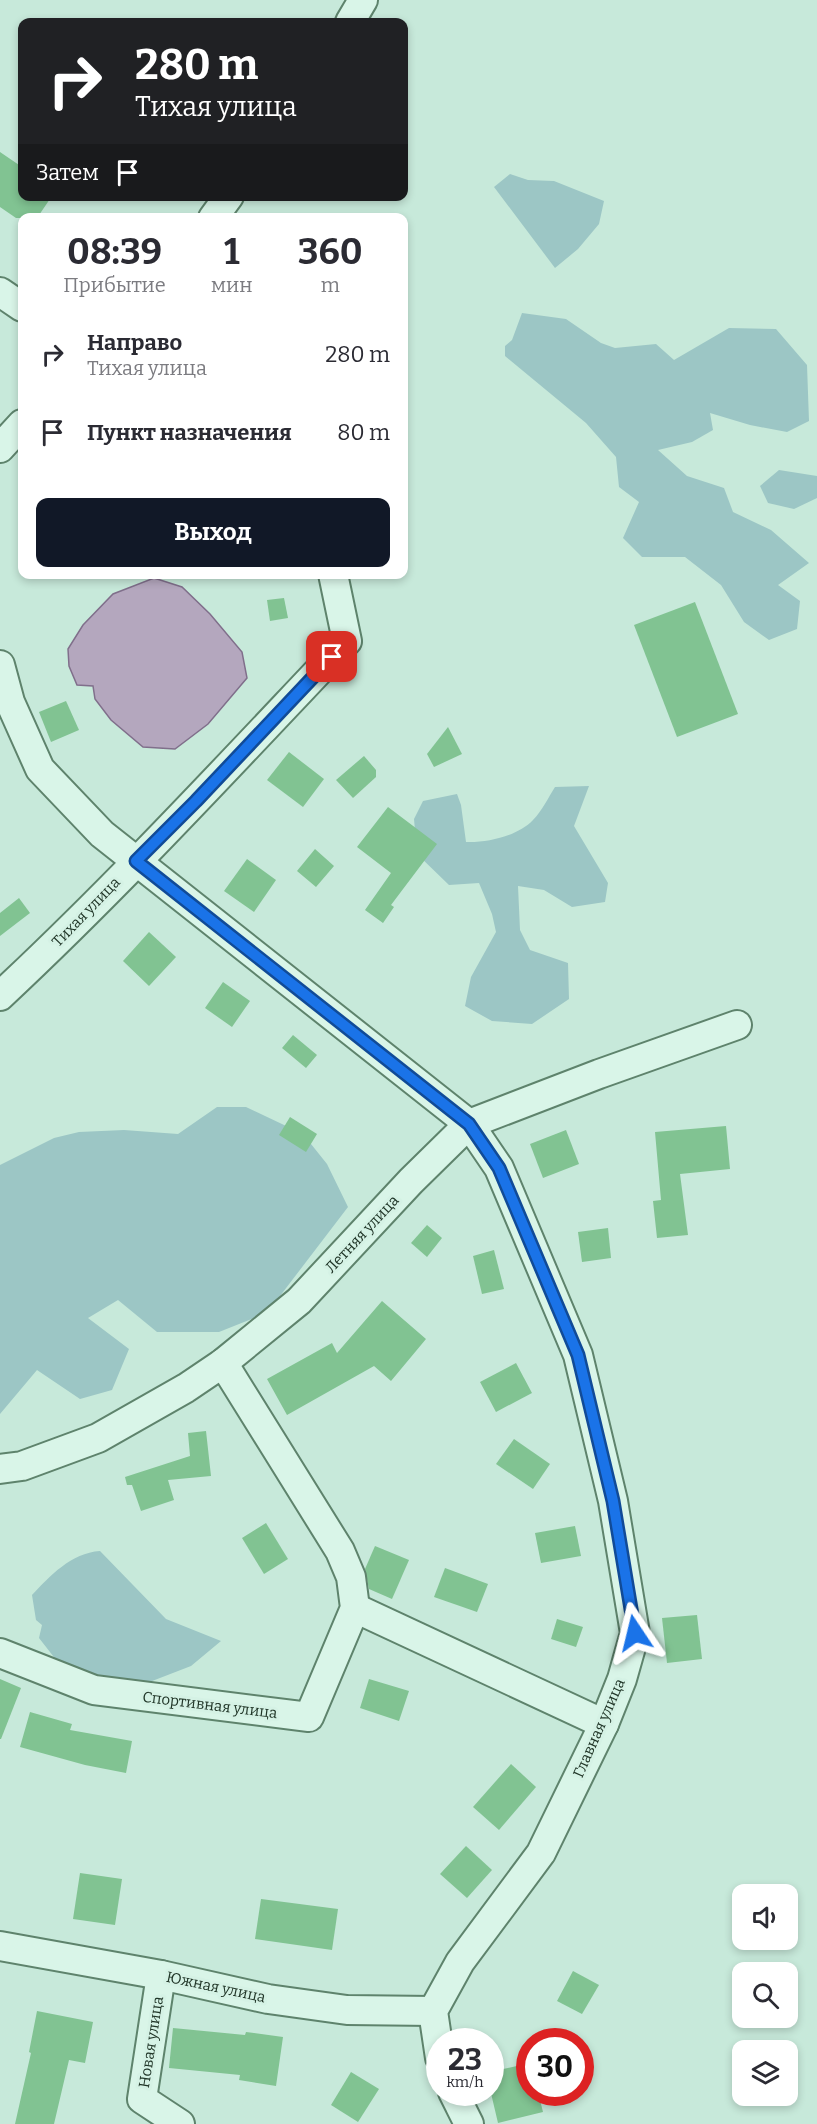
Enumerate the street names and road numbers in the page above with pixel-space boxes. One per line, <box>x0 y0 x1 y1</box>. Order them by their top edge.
street label: Тихая улица <box>48 873 124 951</box>
street label: Летняя улица <box>321 1191 403 1277</box>
street label: Главная улица <box>569 1676 629 1780</box>
street label: Спортивная улица <box>142 1688 278 1722</box>
street label: Южная улица <box>165 1968 267 2006</box>
street label: Новая улица <box>135 1995 167 2089</box>

